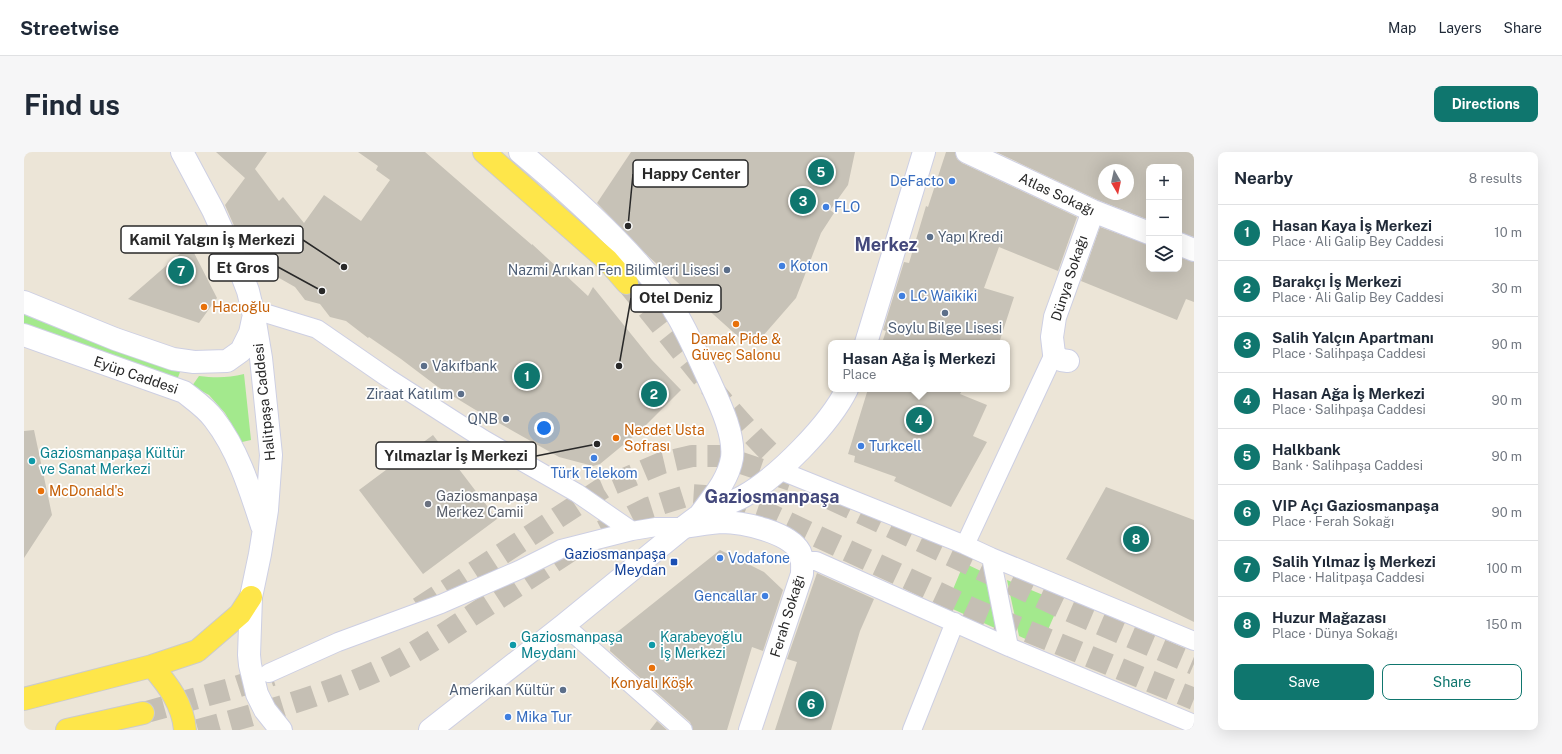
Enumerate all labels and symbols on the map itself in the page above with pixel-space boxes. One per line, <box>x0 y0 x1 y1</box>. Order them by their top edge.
pin: 5 <box>808 157 834 187</box>
callout: Happy Center <box>633 160 748 187</box>
north arrow <box>1098 164 1134 200</box>
text: Happy Center <box>642 165 740 182</box>
street label: Atlas Sokağı <box>1017 169 1097 219</box>
place label: DeFacto <box>890 173 944 189</box>
marker: DeFacto <box>947 176 957 186</box>
pin: 3 <box>790 186 816 216</box>
place label: FLO <box>834 199 860 215</box>
marker: FLO <box>821 202 831 212</box>
callout: Kamil Yalgın İş Merkezi <box>121 226 303 253</box>
place label: Yapı Kredi <box>938 229 1003 245</box>
text: Kamil Yalgın İş Merkezi <box>129 231 295 248</box>
marker: Yapı Kredi <box>925 232 935 242</box>
street label: Dünya Sokağı <box>1048 233 1090 323</box>
district label: Merkez <box>854 234 918 255</box>
callout: Et Gros <box>209 254 278 281</box>
pin: 7 <box>168 256 194 286</box>
place label: Koton <box>790 258 828 274</box>
text: Et Gros <box>217 259 270 276</box>
marker: Koton <box>777 261 787 271</box>
place label: Nazmi Arıkan Fen Bilimleri Lisesi <box>508 262 719 278</box>
marker: Nazmi Arıkan Fen Bilimleri Lisesi <box>722 265 732 275</box>
callout: Otel Deniz <box>631 285 721 312</box>
place label: LC Waikiki <box>910 288 977 304</box>
text: Otel Deniz <box>639 289 713 306</box>
marker: LC Waikiki <box>897 291 907 301</box>
place label: Hacıoğlu <box>212 299 270 315</box>
marker: Hacıoğlu <box>199 302 209 312</box>
marker: Soylu Bilge Lisesi <box>940 308 950 318</box>
marker: Damak Pide & Güveç Salonu <box>731 319 741 329</box>
place label: Soylu Bilge Lisesi <box>888 320 1002 336</box>
place label: Damak Pide & Güveç Salonu <box>691 331 781 363</box>
street label: Halitpaşa Caddesi <box>250 342 278 462</box>
street label: Eyüp Caddesi <box>92 353 180 397</box>
place label: Vakıfbank <box>432 358 497 374</box>
marker: Vakıfbank <box>419 361 429 371</box>
pin: 1 <box>514 361 540 391</box>
pin: 2 <box>641 379 667 409</box>
place label: Ziraat Katılım <box>366 386 453 402</box>
marker: Ziraat Katılım <box>456 389 466 399</box>
pin: 4 <box>906 405 932 435</box>
place label: QNB <box>468 411 498 427</box>
marker: QNB <box>501 414 511 424</box>
your location <box>534 418 554 438</box>
place label: Necdet Usta Sofrası <box>624 422 705 454</box>
marker: Necdet Usta Sofrası <box>611 433 621 443</box>
place label: Turkcell <box>869 438 922 454</box>
marker: Turkcell <box>856 441 866 451</box>
callout: Yılmazlar İş Merkezi <box>376 442 536 469</box>
place label: Gaziosmanpaşa Kültür ve Sanat Merkezi <box>40 445 185 477</box>
text: Yılmazlar İş Merkezi <box>384 447 528 464</box>
marker: Türk Telekom <box>589 453 599 463</box>
marker: Gaziosmanpaşa Kültür ve Sanat Merkezi <box>27 456 37 466</box>
place label: Türk Telekom <box>550 465 638 481</box>
place label: McDonald's <box>49 483 124 499</box>
marker: McDonald's <box>36 486 46 496</box>
district label: Gaziosmanpaşa <box>704 486 840 507</box>
place label: Gaziosmanpaşa Merkez Camii <box>436 488 538 520</box>
marker: Gaziosmanpaşa Merkez Camii <box>423 499 433 509</box>
pin: 8 <box>1123 524 1149 554</box>
place label: Gaziosmanpaşa Meydan <box>564 546 666 578</box>
place label: Vodafone <box>728 550 790 566</box>
marker: Vodafone <box>715 553 725 563</box>
marker: Gaziosmanpaşa Meydan <box>669 557 679 567</box>
street label: Ferah Sokağı <box>767 573 807 659</box>
place label: Gencallar <box>694 588 757 604</box>
marker: Gencallar <box>760 591 770 601</box>
place label: Gaziosmanpaşa Meydanı <box>521 629 623 661</box>
place label: Karabeyoğlu İş Merkezi <box>660 629 742 661</box>
marker: Gaziosmanpaşa Meydanı <box>508 640 518 650</box>
marker: Karabeyoğlu İş Merkezi <box>647 640 657 650</box>
marker: Konyalı Köşk <box>647 663 657 673</box>
place label: Konyalı Köşk <box>611 675 694 691</box>
place label: Amerikan Kültür <box>449 682 555 698</box>
marker: Amerikan Kültür <box>558 685 568 695</box>
pin: 6 <box>798 689 824 719</box>
place label: Mika Tur <box>516 709 572 725</box>
marker: Mika Tur <box>503 712 513 722</box>

